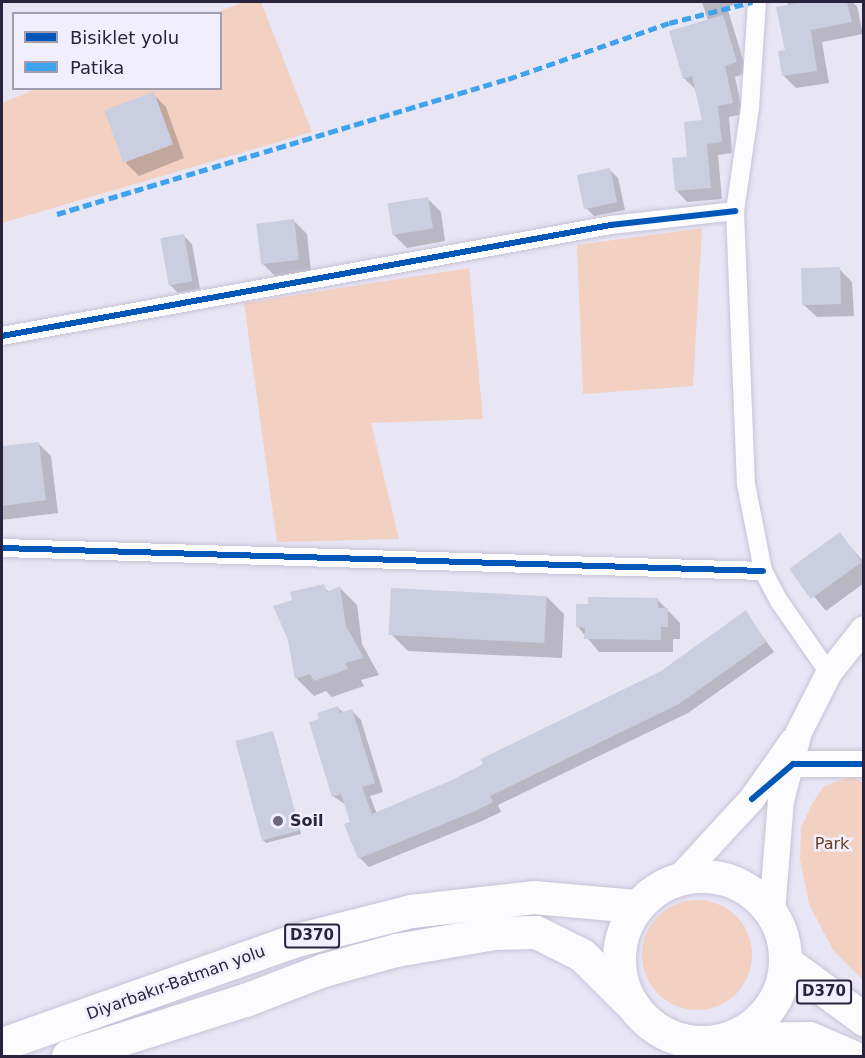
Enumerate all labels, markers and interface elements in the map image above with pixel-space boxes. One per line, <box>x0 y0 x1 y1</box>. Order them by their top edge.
legend <box>12 12 222 90</box>
text: Bisiklet yolu <box>70 27 179 48</box>
text: Patika <box>70 57 124 78</box>
place label: Soil <box>290 811 323 831</box>
marker: Soil <box>271 814 285 828</box>
park label: Park <box>815 834 849 854</box>
road number: D370 <box>284 924 340 948</box>
street label: Diyarbakır-Batman yolu <box>84 942 268 1024</box>
road number: D370 <box>796 980 852 1004</box>

